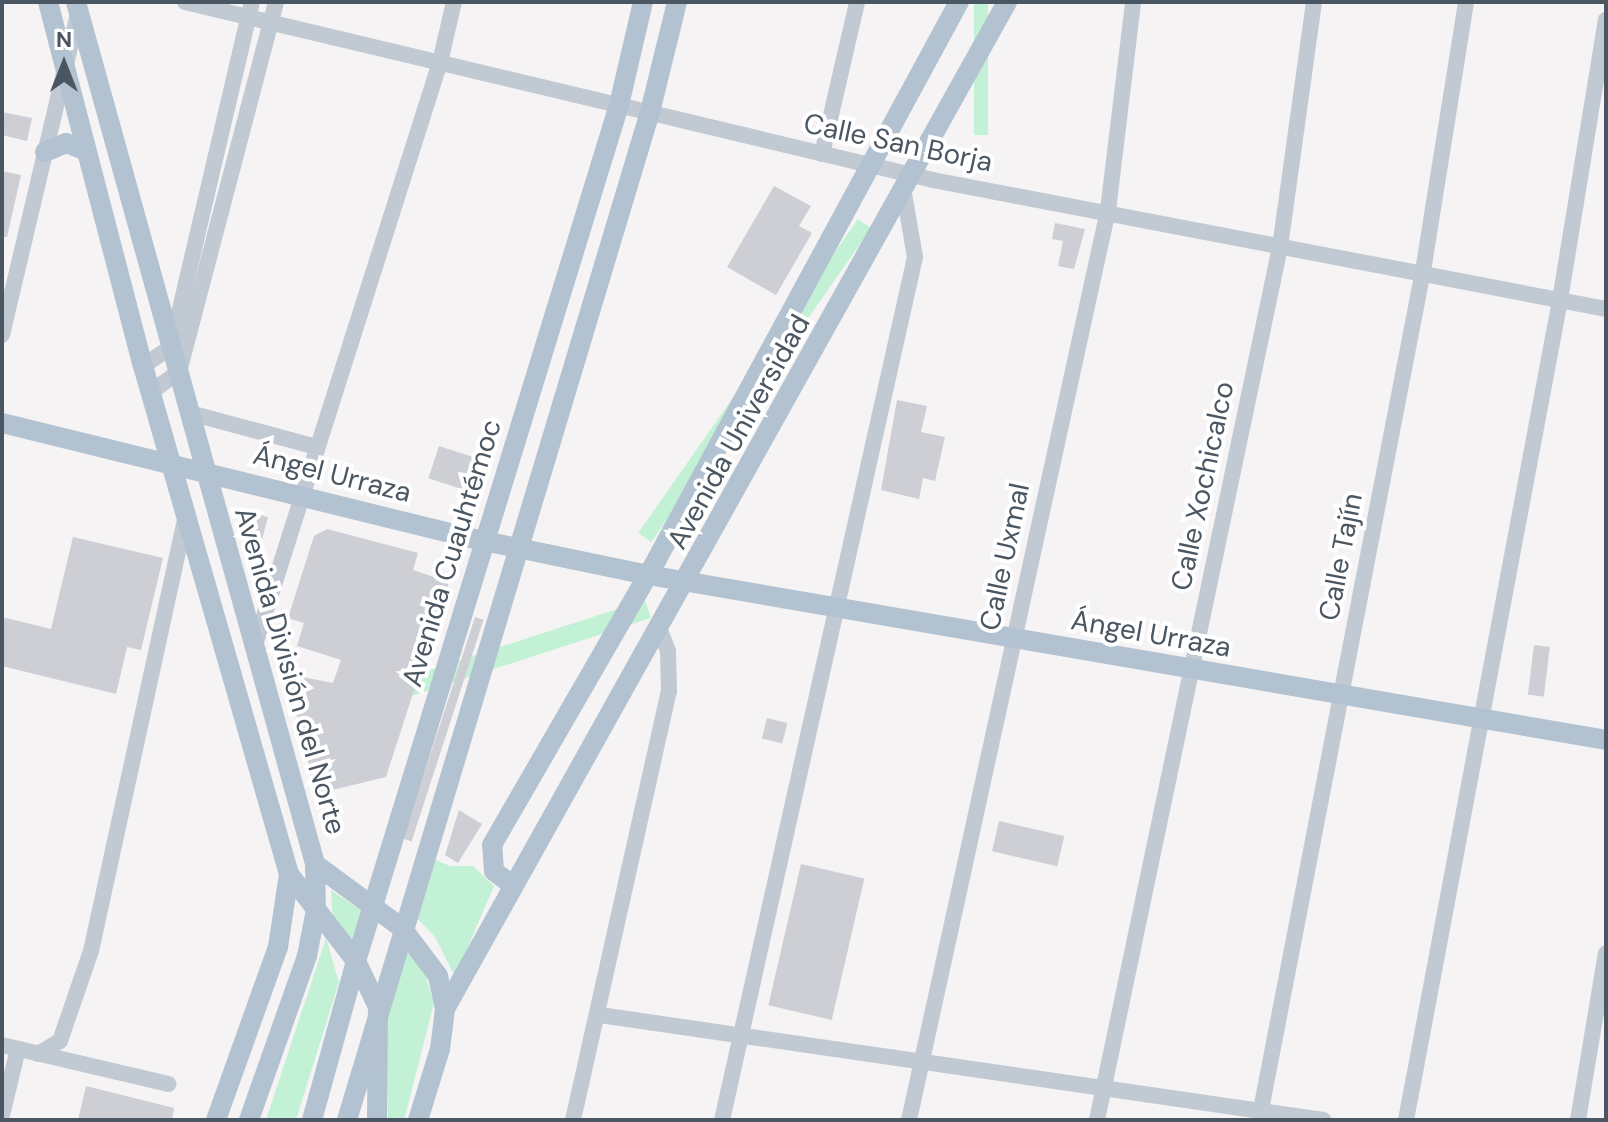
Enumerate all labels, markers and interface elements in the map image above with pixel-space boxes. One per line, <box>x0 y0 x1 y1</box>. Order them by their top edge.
north arrow <box>24 24 104 104</box>
text: N <box>56 25 72 54</box>
street label: Calle San Borja <box>801 107 995 179</box>
street label: Avenida Universidad <box>661 309 817 555</box>
street label: Calle Xochicalco <box>1164 378 1242 594</box>
street label: Avenida Cuauhtémoc <box>395 415 509 691</box>
street label: Ángel Urraza <box>250 438 414 510</box>
street label: Calle Uxmal <box>973 480 1037 634</box>
street label: Calle Tajín <box>1312 490 1370 624</box>
street label: Avenida División del Norte <box>227 504 353 838</box>
street label: Ángel Urraza <box>1068 603 1234 665</box>

